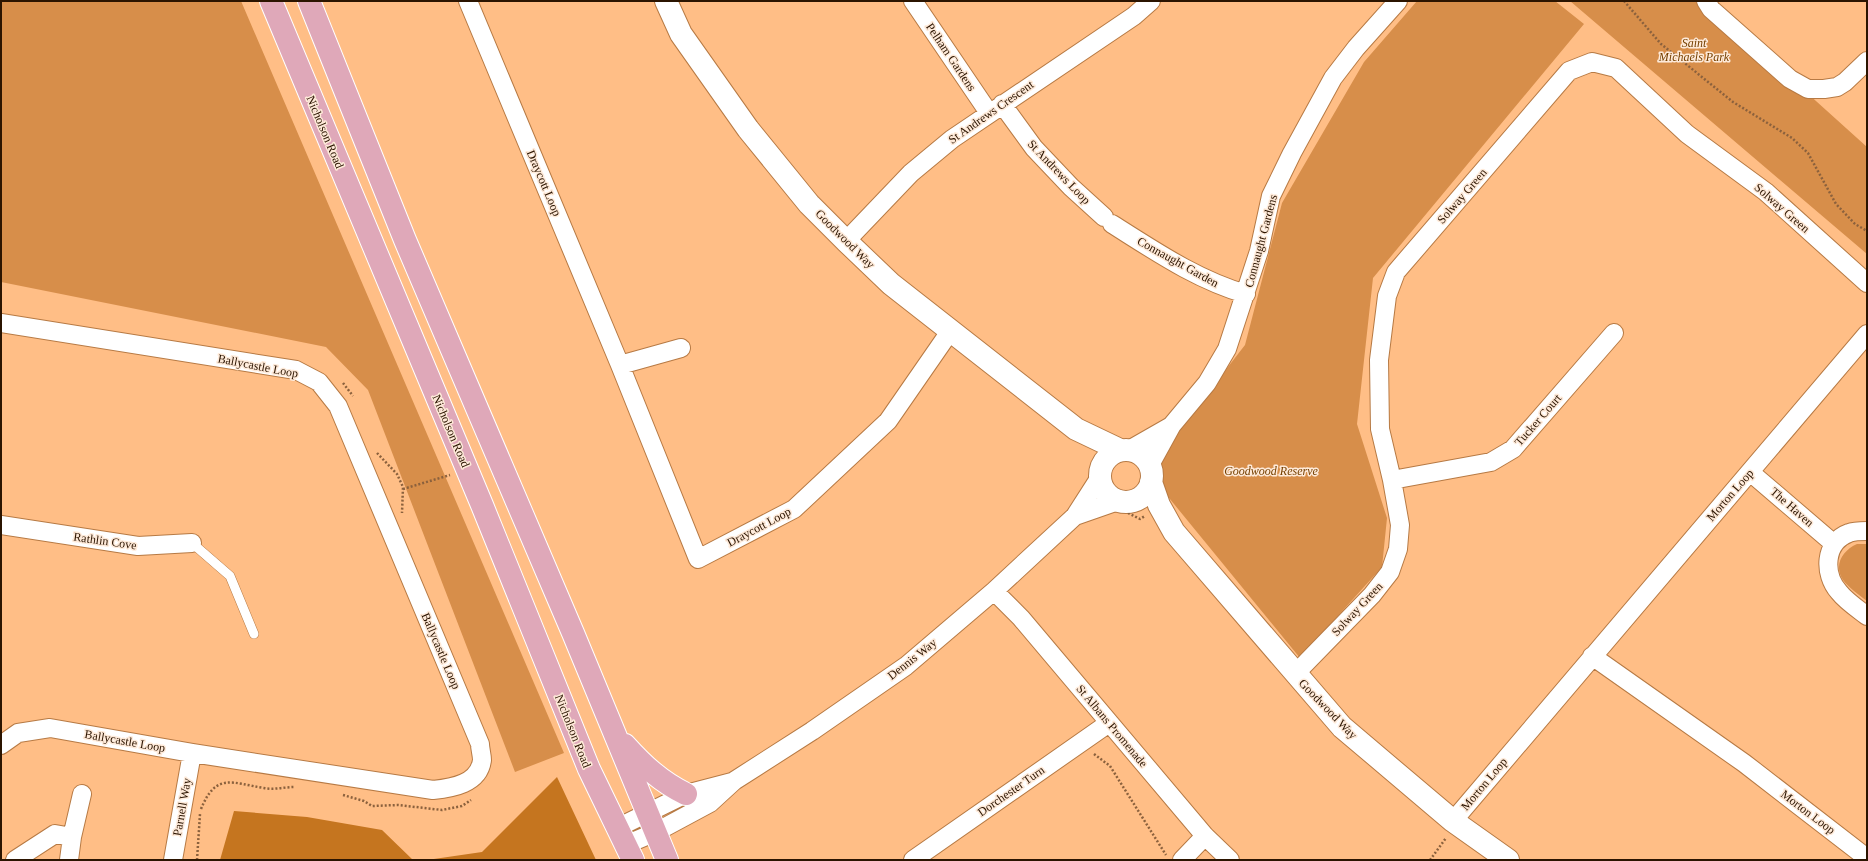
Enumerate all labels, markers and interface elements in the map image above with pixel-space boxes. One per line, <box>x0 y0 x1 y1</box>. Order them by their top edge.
street label: Pelham Gardens <box>923 20 979 94</box>
park label: Saint Michaels Park <box>1658 36 1730 64</box>
street label: St Andrews Crescent <box>946 77 1037 147</box>
street label: Nicholson Road <box>303 94 347 170</box>
street label: St Andrews Loop <box>1025 137 1093 207</box>
street label: Draycott Loop <box>524 148 564 218</box>
street label: Solway Green <box>1434 166 1490 226</box>
street label: Solway Green <box>1752 180 1812 236</box>
street label: Connaught Gardens <box>1242 193 1280 289</box>
street label: Goodwood Way <box>813 207 877 271</box>
street label: Connaught Garden <box>1135 234 1221 290</box>
street label: Ballycastle Loop <box>217 351 299 381</box>
street label: Tucker Court <box>1512 391 1565 449</box>
street label: Nicholson Road <box>429 393 473 469</box>
park label: Goodwood Reserve <box>1224 464 1318 478</box>
street label: Morton Loop <box>1704 466 1756 524</box>
street label: The Haven <box>1767 484 1817 530</box>
street label: Draycott Loop <box>725 504 793 550</box>
street label: Rathlin Cove <box>72 530 138 552</box>
street label: Solway Green <box>1329 579 1385 639</box>
street label: Ballycastle Loop <box>419 611 463 691</box>
street label: Dennis Way <box>885 635 939 683</box>
street label: Goodwood Way <box>1296 676 1360 742</box>
street label: St Albans Promenade <box>1073 682 1151 770</box>
street label: Nicholson Road <box>552 692 594 770</box>
street label: Ballycastle Loop <box>84 727 166 755</box>
street label: Morton Loop <box>1458 755 1510 813</box>
street label: Dorchester Turn <box>975 763 1047 819</box>
street label: Parnell Way <box>170 777 194 837</box>
street label: Morton Loop <box>1778 787 1838 837</box>

